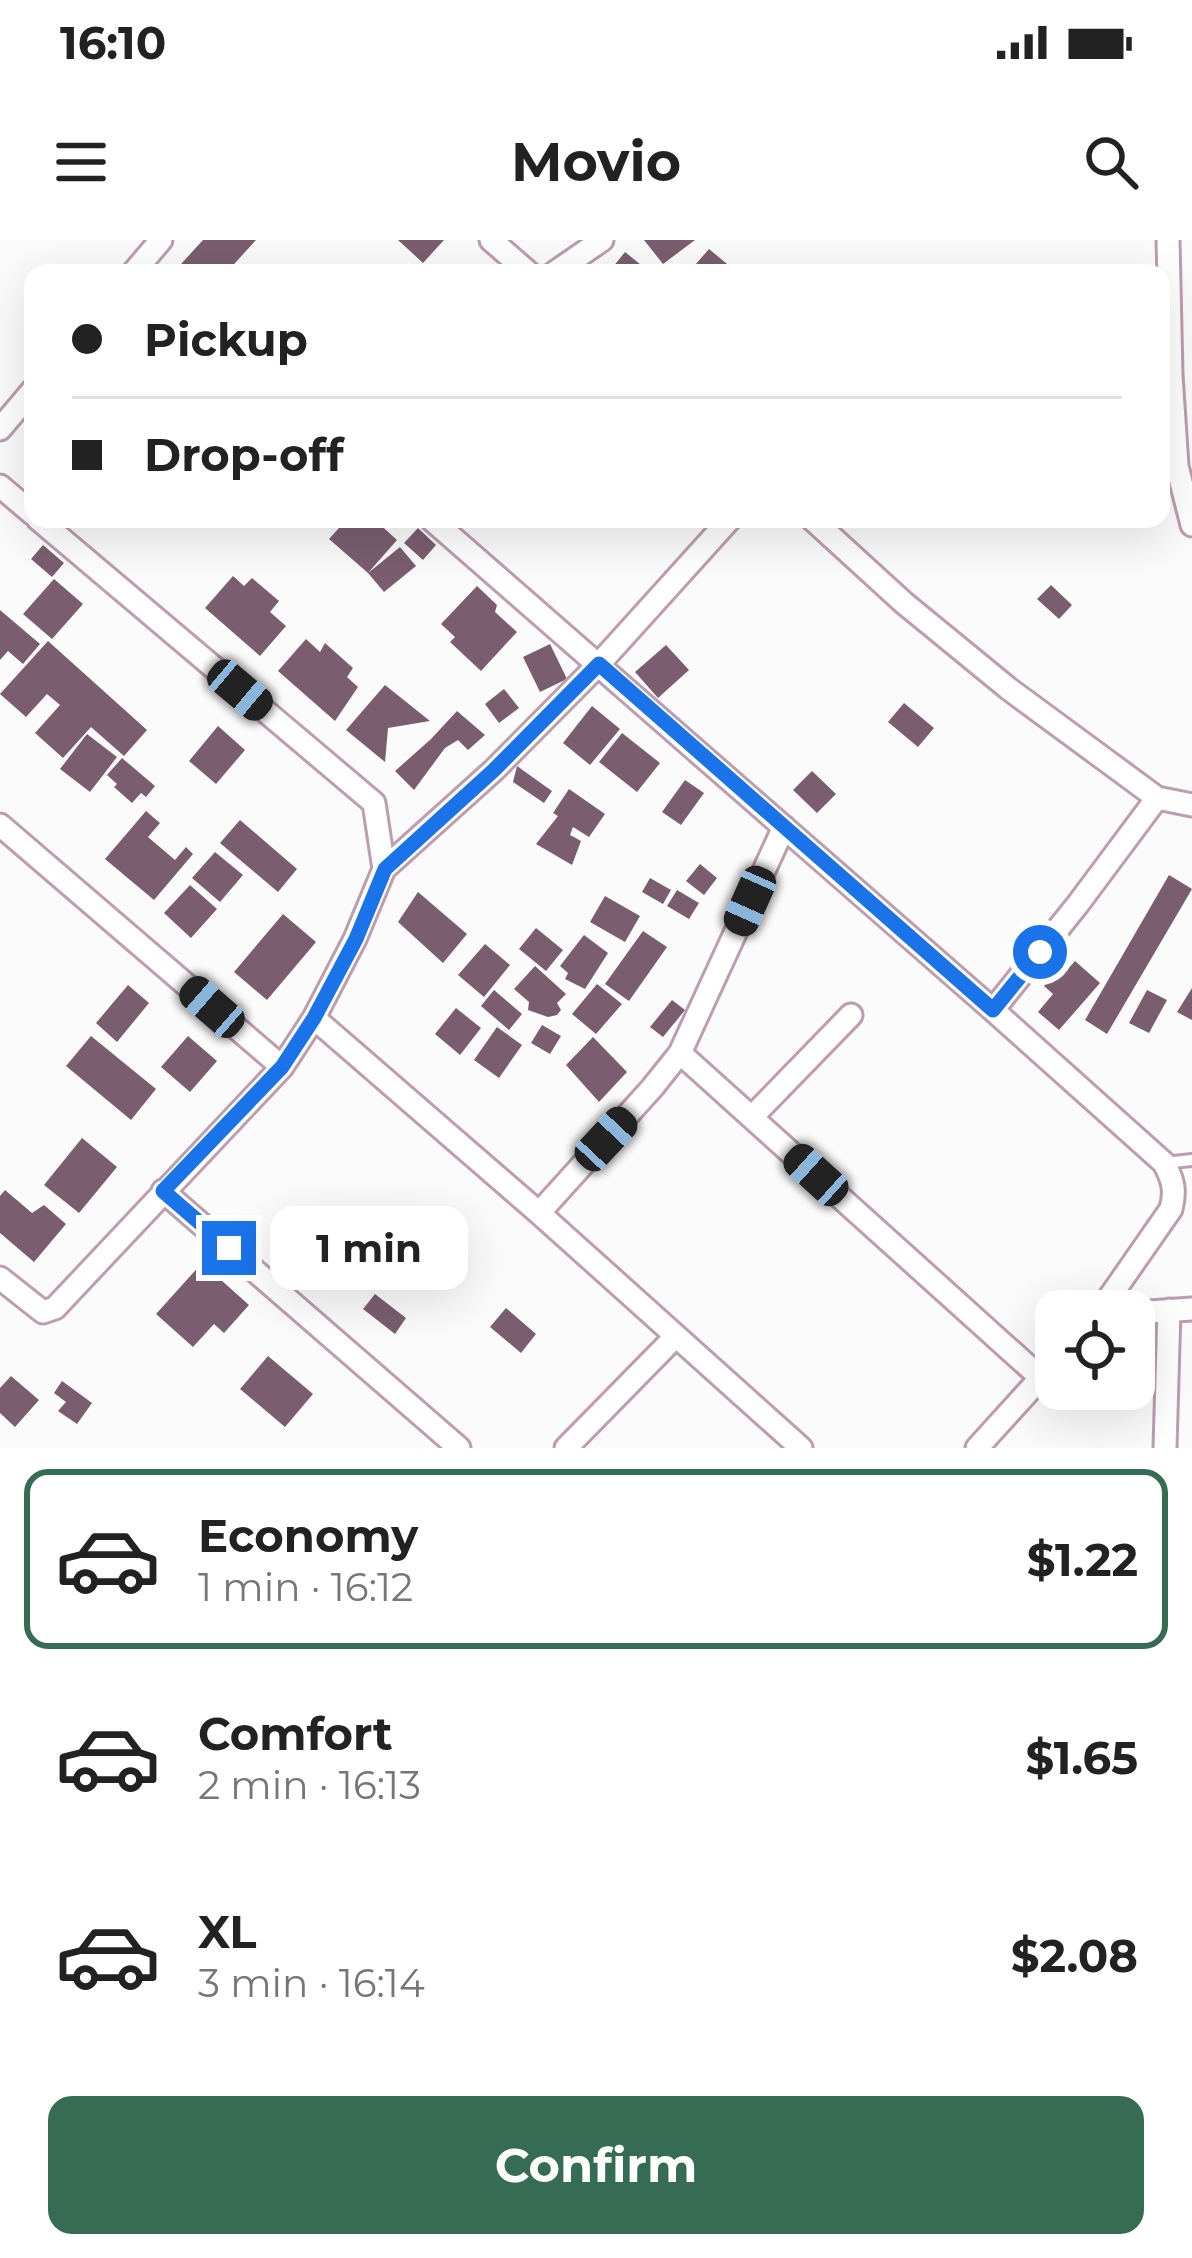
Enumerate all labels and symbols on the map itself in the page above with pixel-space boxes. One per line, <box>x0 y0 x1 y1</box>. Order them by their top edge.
car <box>201 653 279 727</box>
car <box>719 861 781 941</box>
route start <box>1013 925 1067 979</box>
car <box>173 970 251 1044</box>
car <box>568 1100 644 1178</box>
car <box>777 1138 855 1212</box>
callout: 1 min <box>271 1206 469 1290</box>
route end <box>202 1221 256 1275</box>

